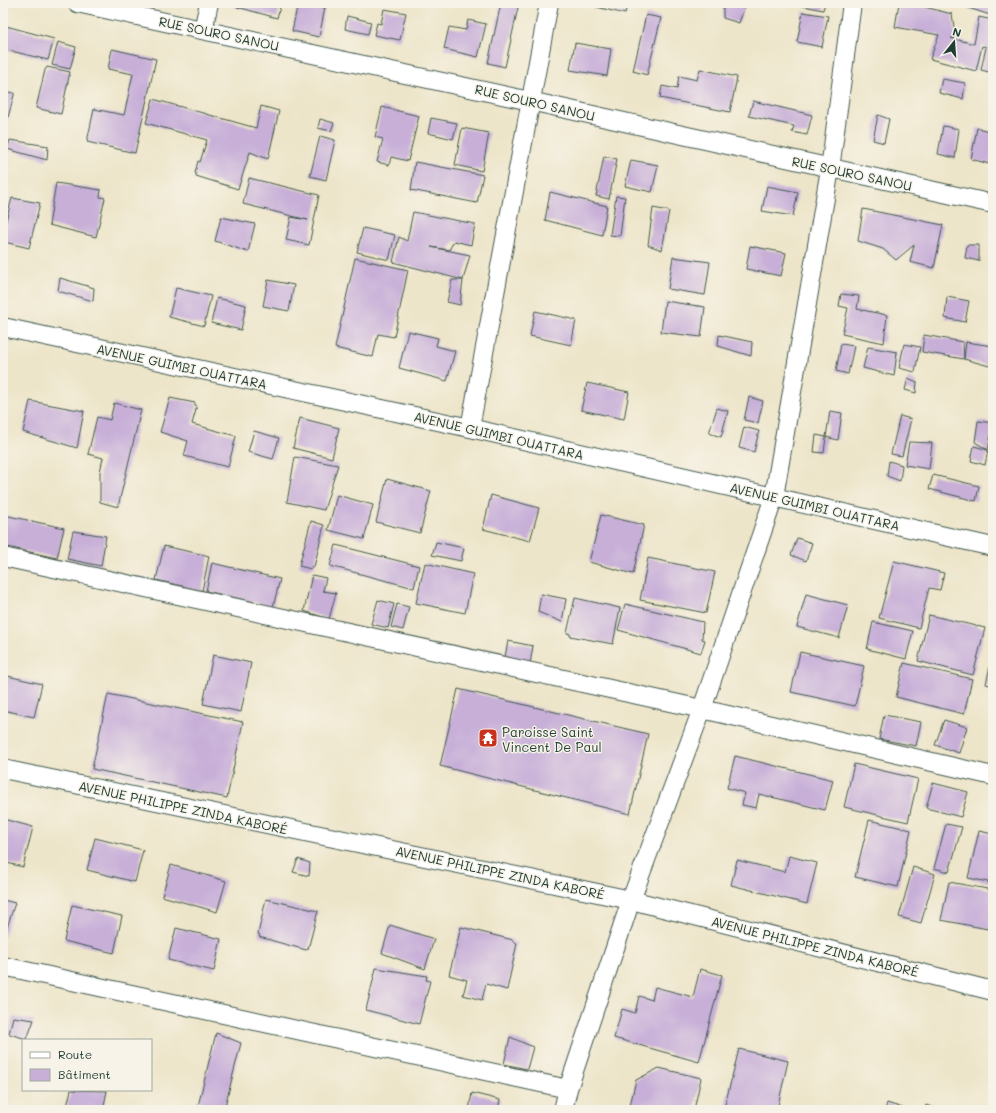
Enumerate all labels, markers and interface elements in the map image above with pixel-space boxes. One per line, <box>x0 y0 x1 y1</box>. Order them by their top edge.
street label: RUE SOURO SANOU <box>157 12 281 54</box>
north arrow <box>934 22 974 62</box>
text: N <box>951 24 963 40</box>
street label: RUE SOURO SANOU <box>473 80 597 124</box>
street label: RUE SOURO SANOU <box>790 152 914 194</box>
street label: AVENUE GUIMBI OUATTARA <box>95 340 269 392</box>
street label: AVENUE GUIMBI OUATTARA <box>412 407 586 463</box>
street label: AVENUE GUIMBI OUATTARA <box>728 478 902 534</box>
place label: Paroisse Saint Vincent De Paul <box>502 723 602 755</box>
temple icon: Paroisse Saint Vincent De Paul <box>477 727 499 749</box>
street label: AVENUE PHILIPPE ZINDA KABORÉ <box>77 777 289 837</box>
street label: AVENUE PHILIPPE ZINDA KABORÉ <box>394 842 606 902</box>
street label: AVENUE PHILIPPE ZINDA KABORÉ <box>710 912 920 980</box>
legend <box>22 1039 152 1091</box>
text: Route <box>58 1046 92 1062</box>
text: Bâtiment <box>58 1066 111 1082</box>

